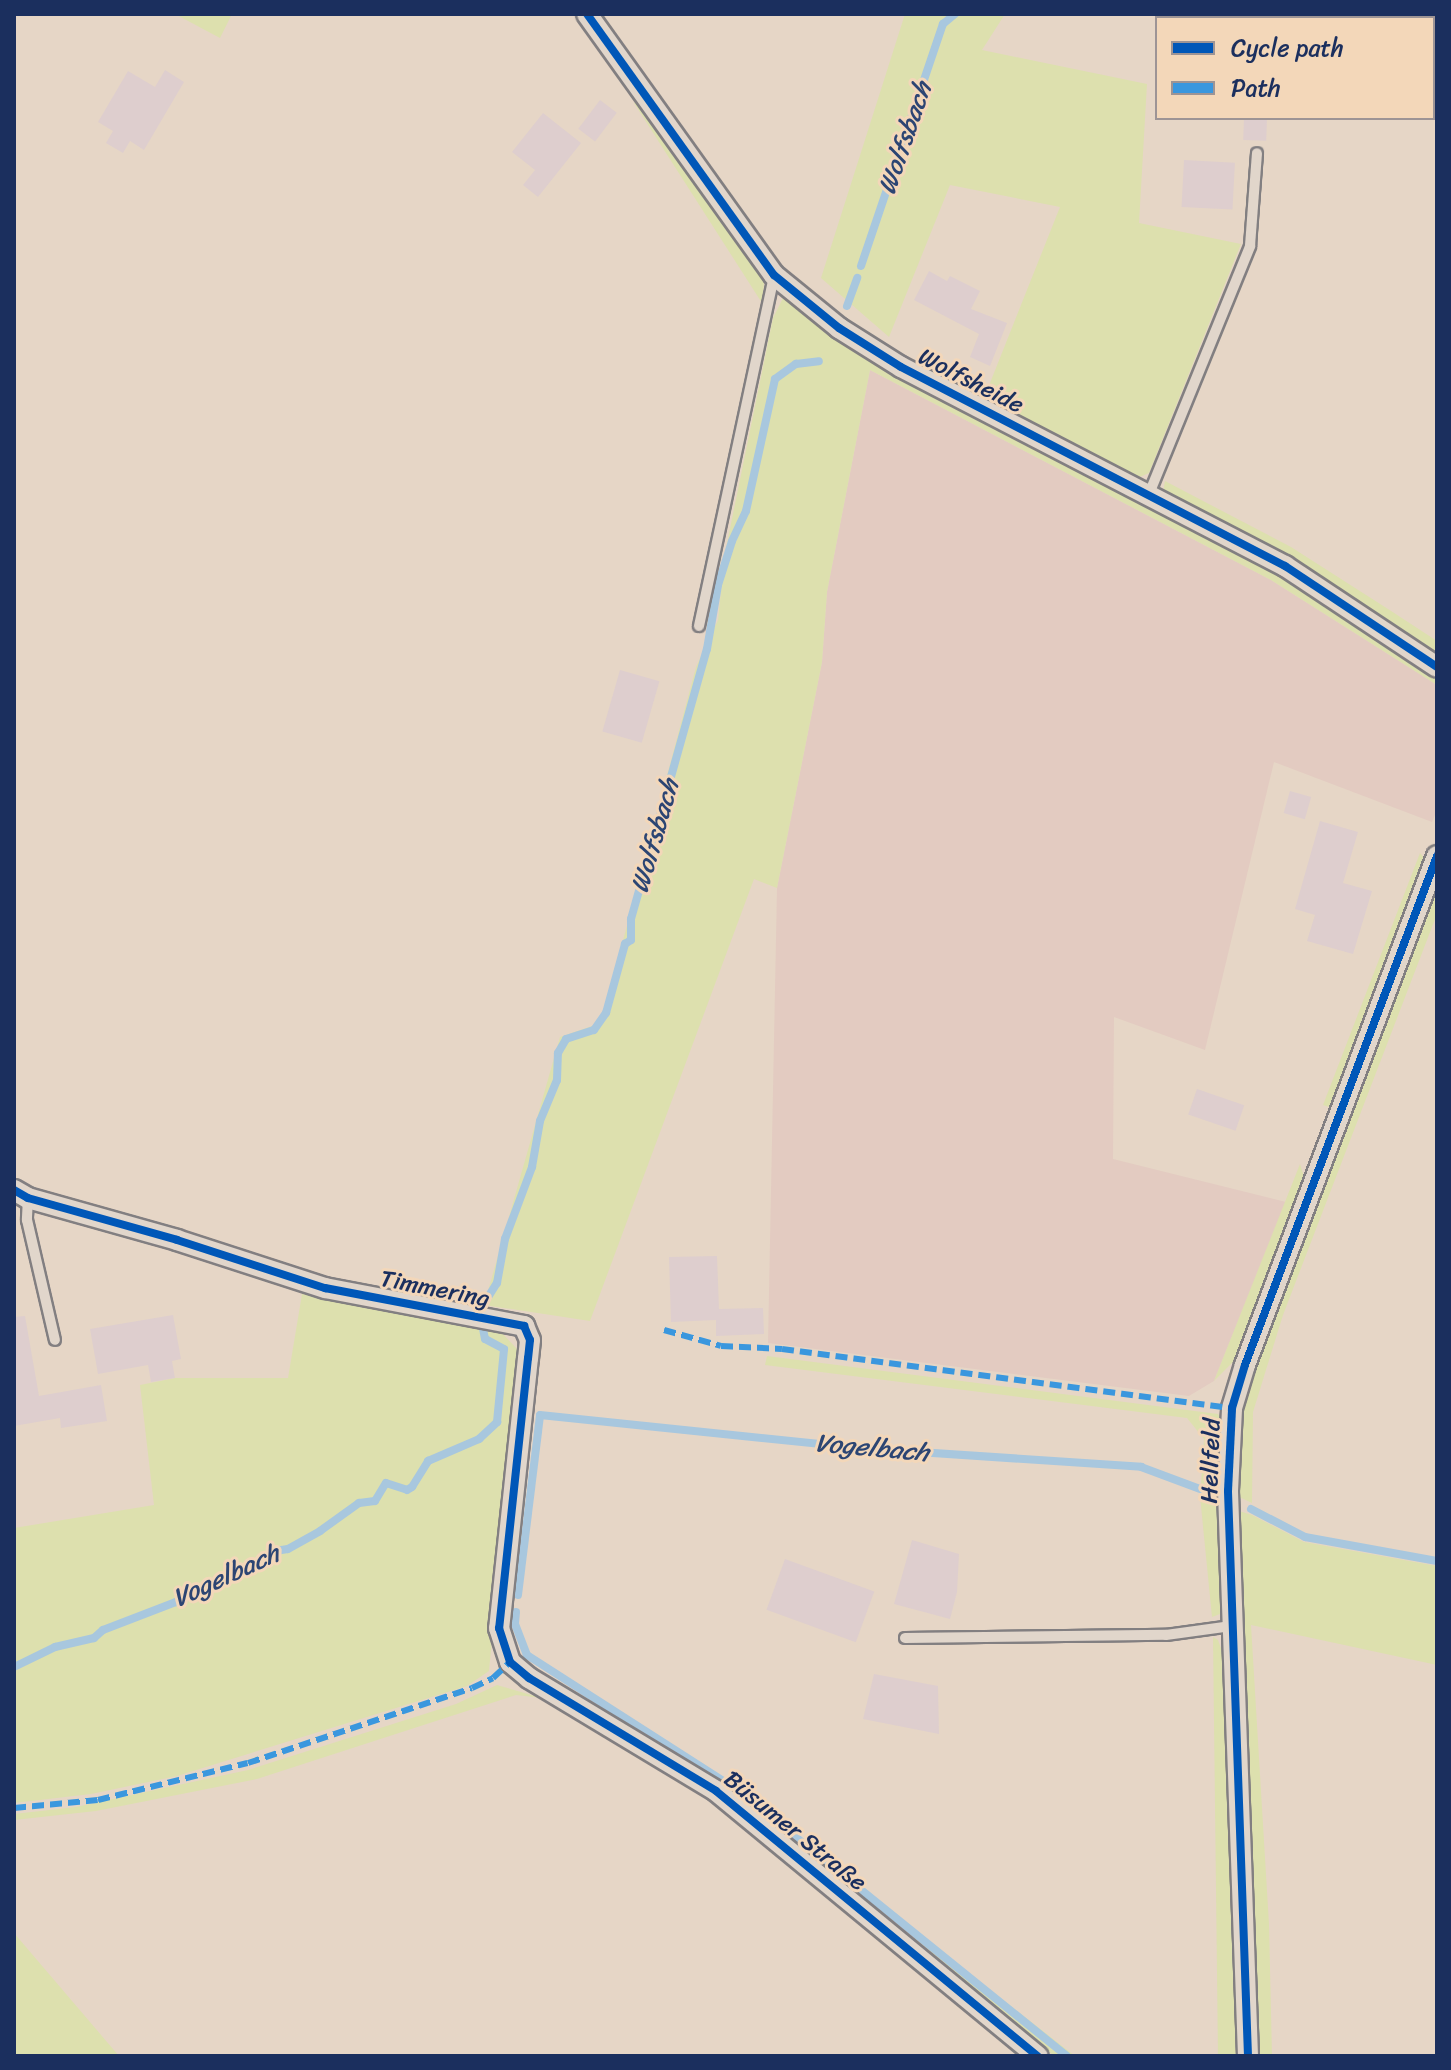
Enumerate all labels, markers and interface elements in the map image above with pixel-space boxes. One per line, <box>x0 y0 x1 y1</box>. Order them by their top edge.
legend <box>1155 16 1435 120</box>
text: Cycle path <box>1231 27 1344 69</box>
text: Path <box>1231 67 1281 109</box>
water label: Wolfsbach <box>871 78 939 198</box>
street label: Wolfsheide <box>914 342 1028 420</box>
water label: Wolfsbach <box>624 776 686 896</box>
street label: Timmering <box>378 1264 492 1314</box>
street label: Hellfeld <box>1195 1418 1227 1504</box>
water label: Vogelbach <box>814 1427 930 1469</box>
water label: Vogelbach <box>168 1538 284 1614</box>
street label: Büsumer Straße <box>718 1765 872 1897</box>

